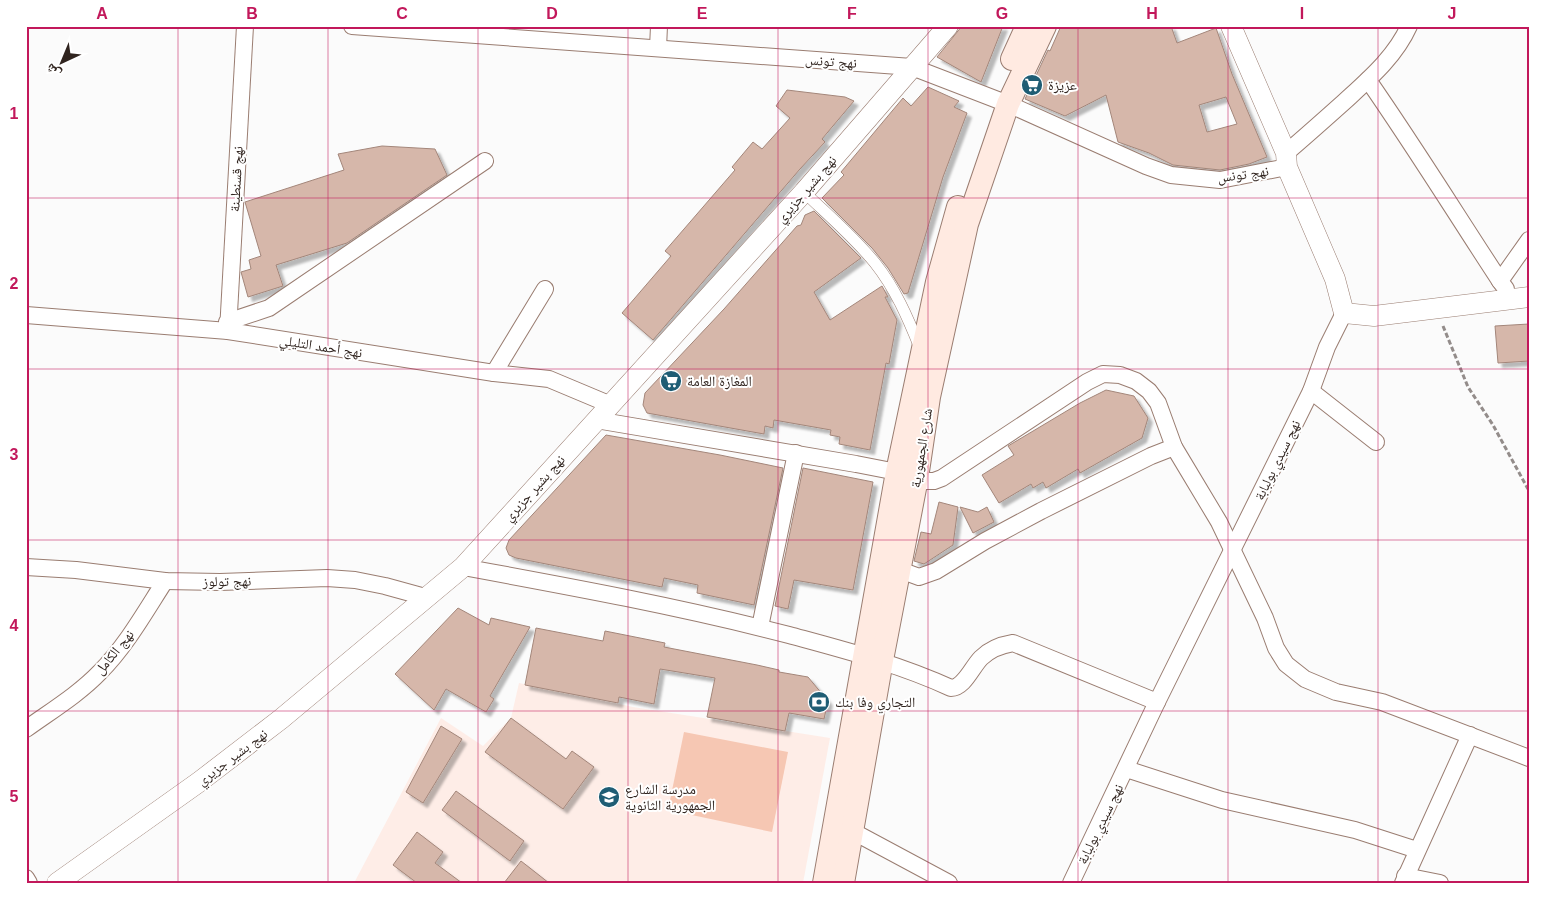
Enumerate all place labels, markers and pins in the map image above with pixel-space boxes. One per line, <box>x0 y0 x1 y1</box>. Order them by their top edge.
supermarket icon: عزيزة <box>1020 73 1044 97</box>
place label: عزيزة <box>1048 77 1077 94</box>
supermarket icon: المغازة العامة <box>659 369 683 393</box>
place label: المغازة العامة <box>687 373 752 390</box>
bank icon: التجاري وفا بنك <box>807 690 831 714</box>
place label: التجاري وفا بنك <box>835 694 915 714</box>
place label: مدرسة الشارع الجمهورية الثانوية <box>625 781 715 814</box>
school or university icon: مدرسة الشارع الجمهورية الثانوية <box>597 785 621 809</box>

